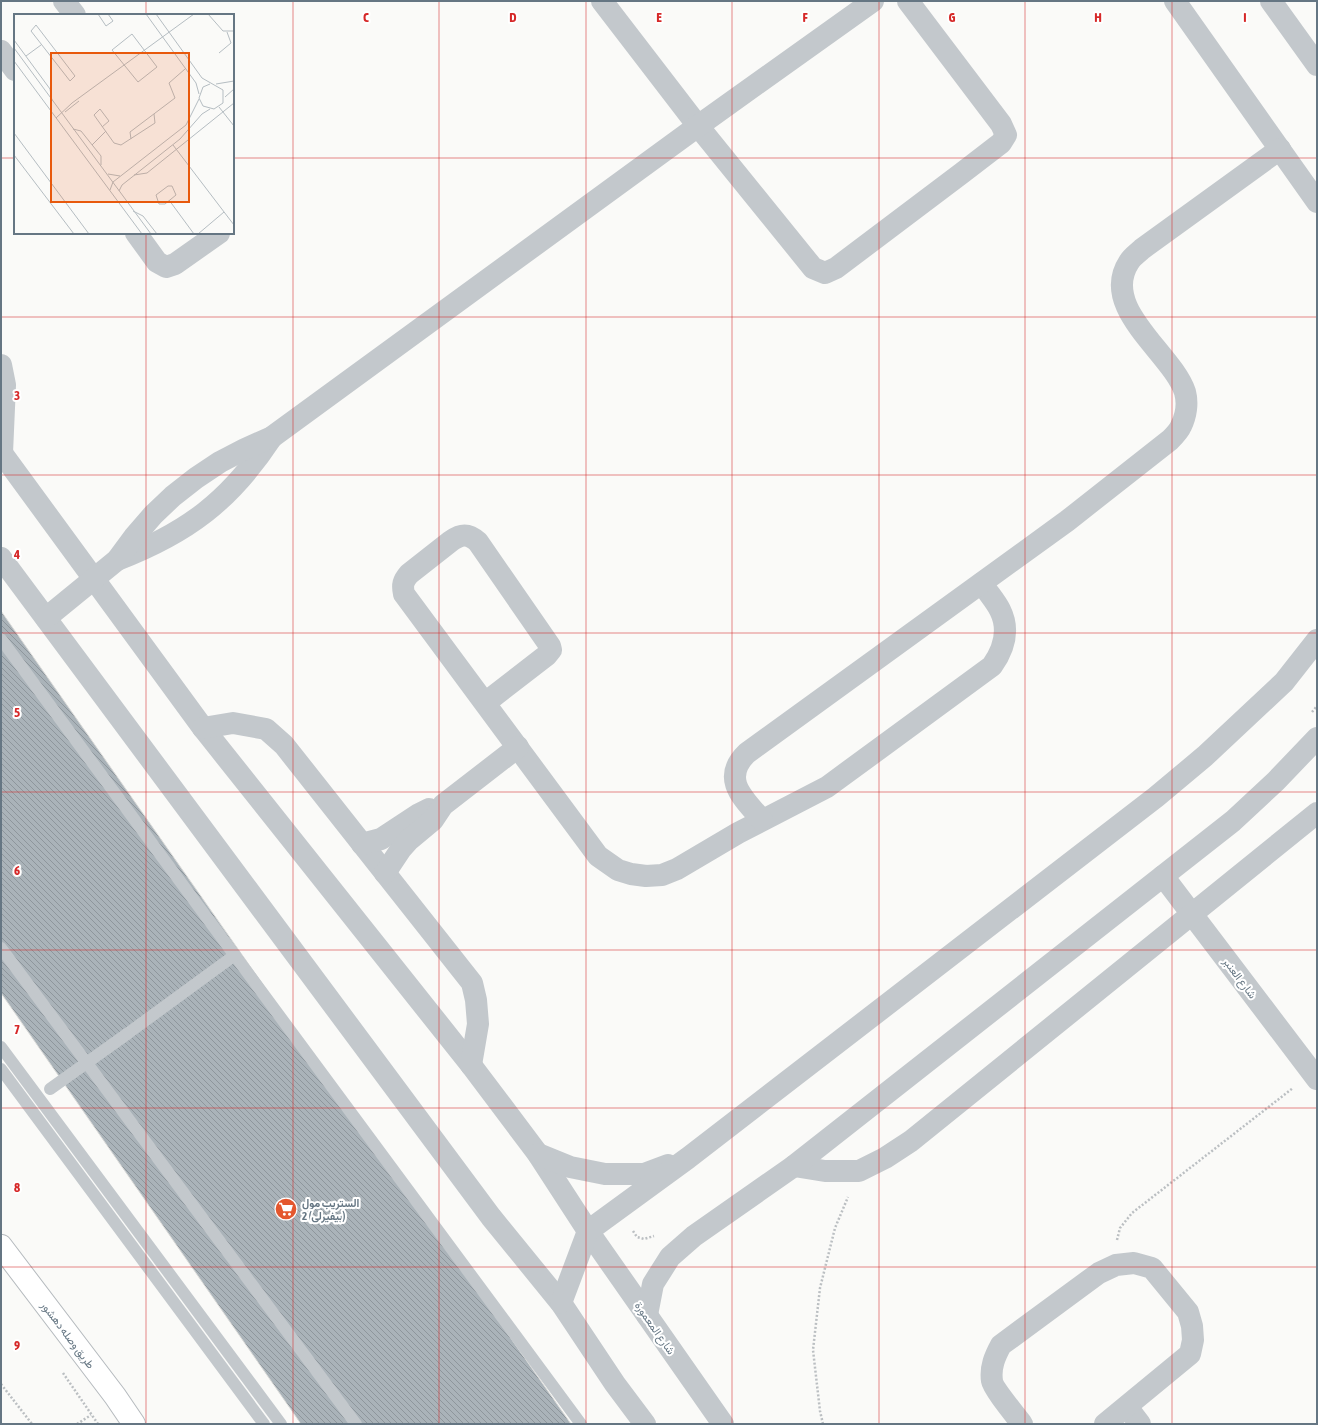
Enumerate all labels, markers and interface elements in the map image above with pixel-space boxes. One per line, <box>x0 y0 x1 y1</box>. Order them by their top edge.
text: C <box>363 10 369 25</box>
text: D <box>509 10 517 25</box>
text: E <box>656 10 662 25</box>
text: F <box>802 10 808 25</box>
text: G <box>949 10 956 25</box>
text: H <box>1094 10 1102 25</box>
text: I <box>1243 10 1247 25</box>
inset map <box>14 14 234 234</box>
text: 3 <box>14 388 20 403</box>
text: 4 <box>13 547 20 562</box>
text: 5 <box>14 705 20 720</box>
text: 6 <box>14 863 20 878</box>
street label: شارع العنبر <box>1219 955 1259 1002</box>
text: 7 <box>14 1022 20 1037</box>
text: 8 <box>14 1180 20 1195</box>
supermarket icon: الستريب مول 2 (بيفيرلى) <box>273 1196 299 1222</box>
place label: الستريب مول 2 (بيفيرلى) <box>302 1197 360 1223</box>
street label: طريق وصله دهشور <box>38 1298 97 1371</box>
street label: شارع المعمورة <box>631 1299 678 1358</box>
text: 9 <box>14 1338 20 1353</box>

